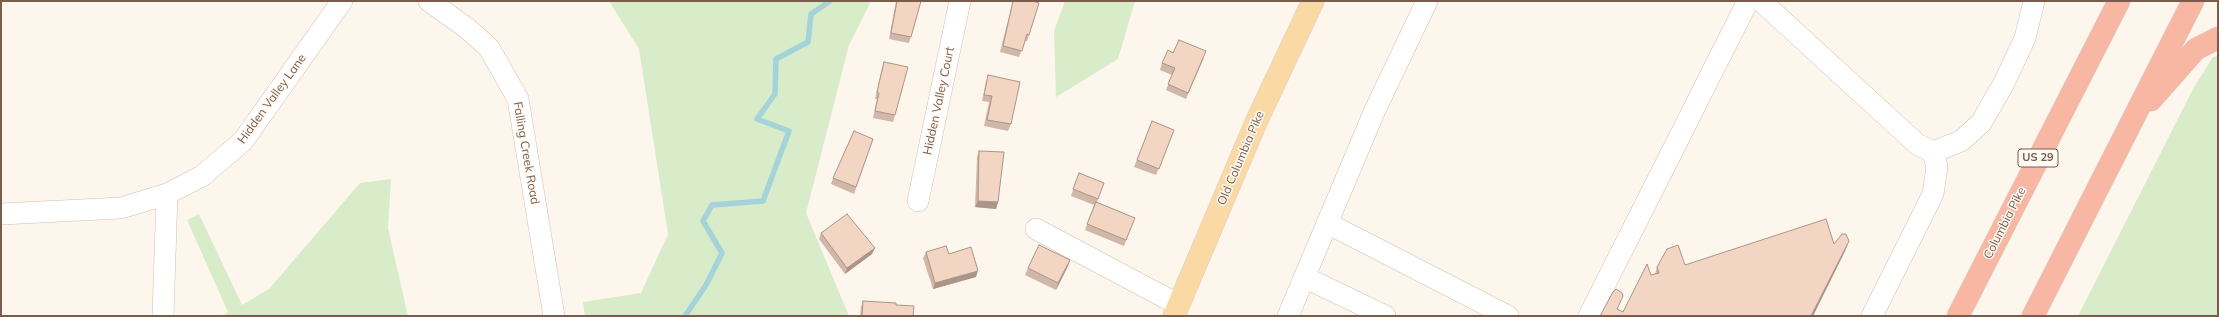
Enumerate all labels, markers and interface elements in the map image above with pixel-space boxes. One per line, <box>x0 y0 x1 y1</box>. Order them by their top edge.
street label: Hidden Valley Court <box>921 46 957 156</box>
street label: Hidden Valley Lane <box>235 51 309 147</box>
street label: Falling Creek Road <box>510 101 542 205</box>
street label: Old Columbia Pike <box>1215 109 1267 207</box>
road number: US 29 <box>2018 149 2058 167</box>
street label: Columbia Pike <box>1981 185 2029 261</box>

